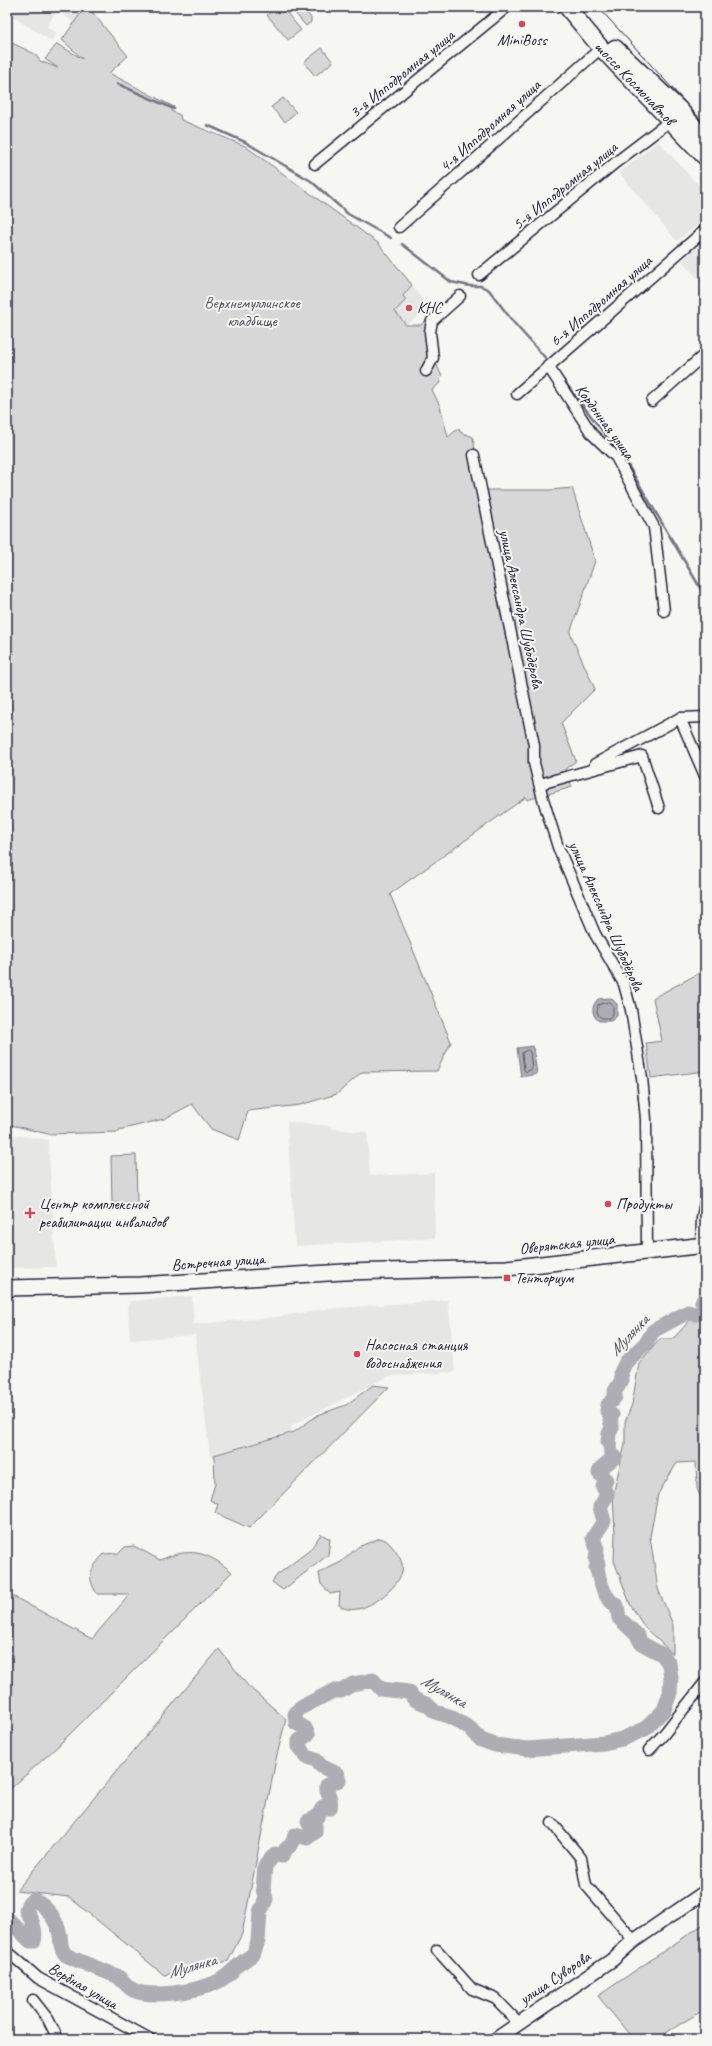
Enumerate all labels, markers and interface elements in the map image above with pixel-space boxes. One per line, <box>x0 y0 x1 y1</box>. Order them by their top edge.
marker: MiniBoss <box>517 19 527 29</box>
street label: 3-я Ипподромная улица <box>346 25 460 122</box>
place label: MiniBoss <box>497 30 548 50</box>
street label: шоссе Космонавтов <box>590 37 681 132</box>
street label: 4-я Ипподромная улица <box>435 74 546 177</box>
street label: 5-я Ипподромная улица <box>509 137 623 234</box>
street label: 6-я Ипподромная улица <box>546 250 657 351</box>
park label: Верхнемуллинское кладбище <box>204 293 301 331</box>
place label: КНС <box>417 298 444 318</box>
marker: КНС <box>404 303 414 313</box>
street label: Кордонная улица <box>571 380 640 464</box>
street label: улица Александра Шубодёрова <box>494 527 548 692</box>
street label: улица Александра Шубодёрова <box>564 837 649 995</box>
place label: Центр комплексной реабилитации инвалидов <box>39 1194 170 1232</box>
place label: Пpoдукты <box>616 1194 673 1214</box>
marker: Пpoдукты <box>603 1199 613 1209</box>
marker: Центр комплексной реабилитации инвалидов <box>24 1207 36 1219</box>
street label: Оверятская улица <box>518 1229 617 1259</box>
street label: Встречная улица <box>171 1249 267 1275</box>
place label: Тенториум <box>515 1268 574 1288</box>
marker: Тенториум <box>502 1273 512 1283</box>
water label: Мулянка <box>605 1308 655 1360</box>
place label: Насосная станция водоснабжения <box>365 1335 469 1373</box>
marker: Насосная станция водоснабжения <box>352 1349 362 1359</box>
water label: Мулянка <box>418 1670 472 1713</box>
street label: улица Суворова <box>515 1946 595 2010</box>
water label: Мулянка <box>166 1949 220 1983</box>
street label: Вербная улица <box>45 1958 123 2015</box>

